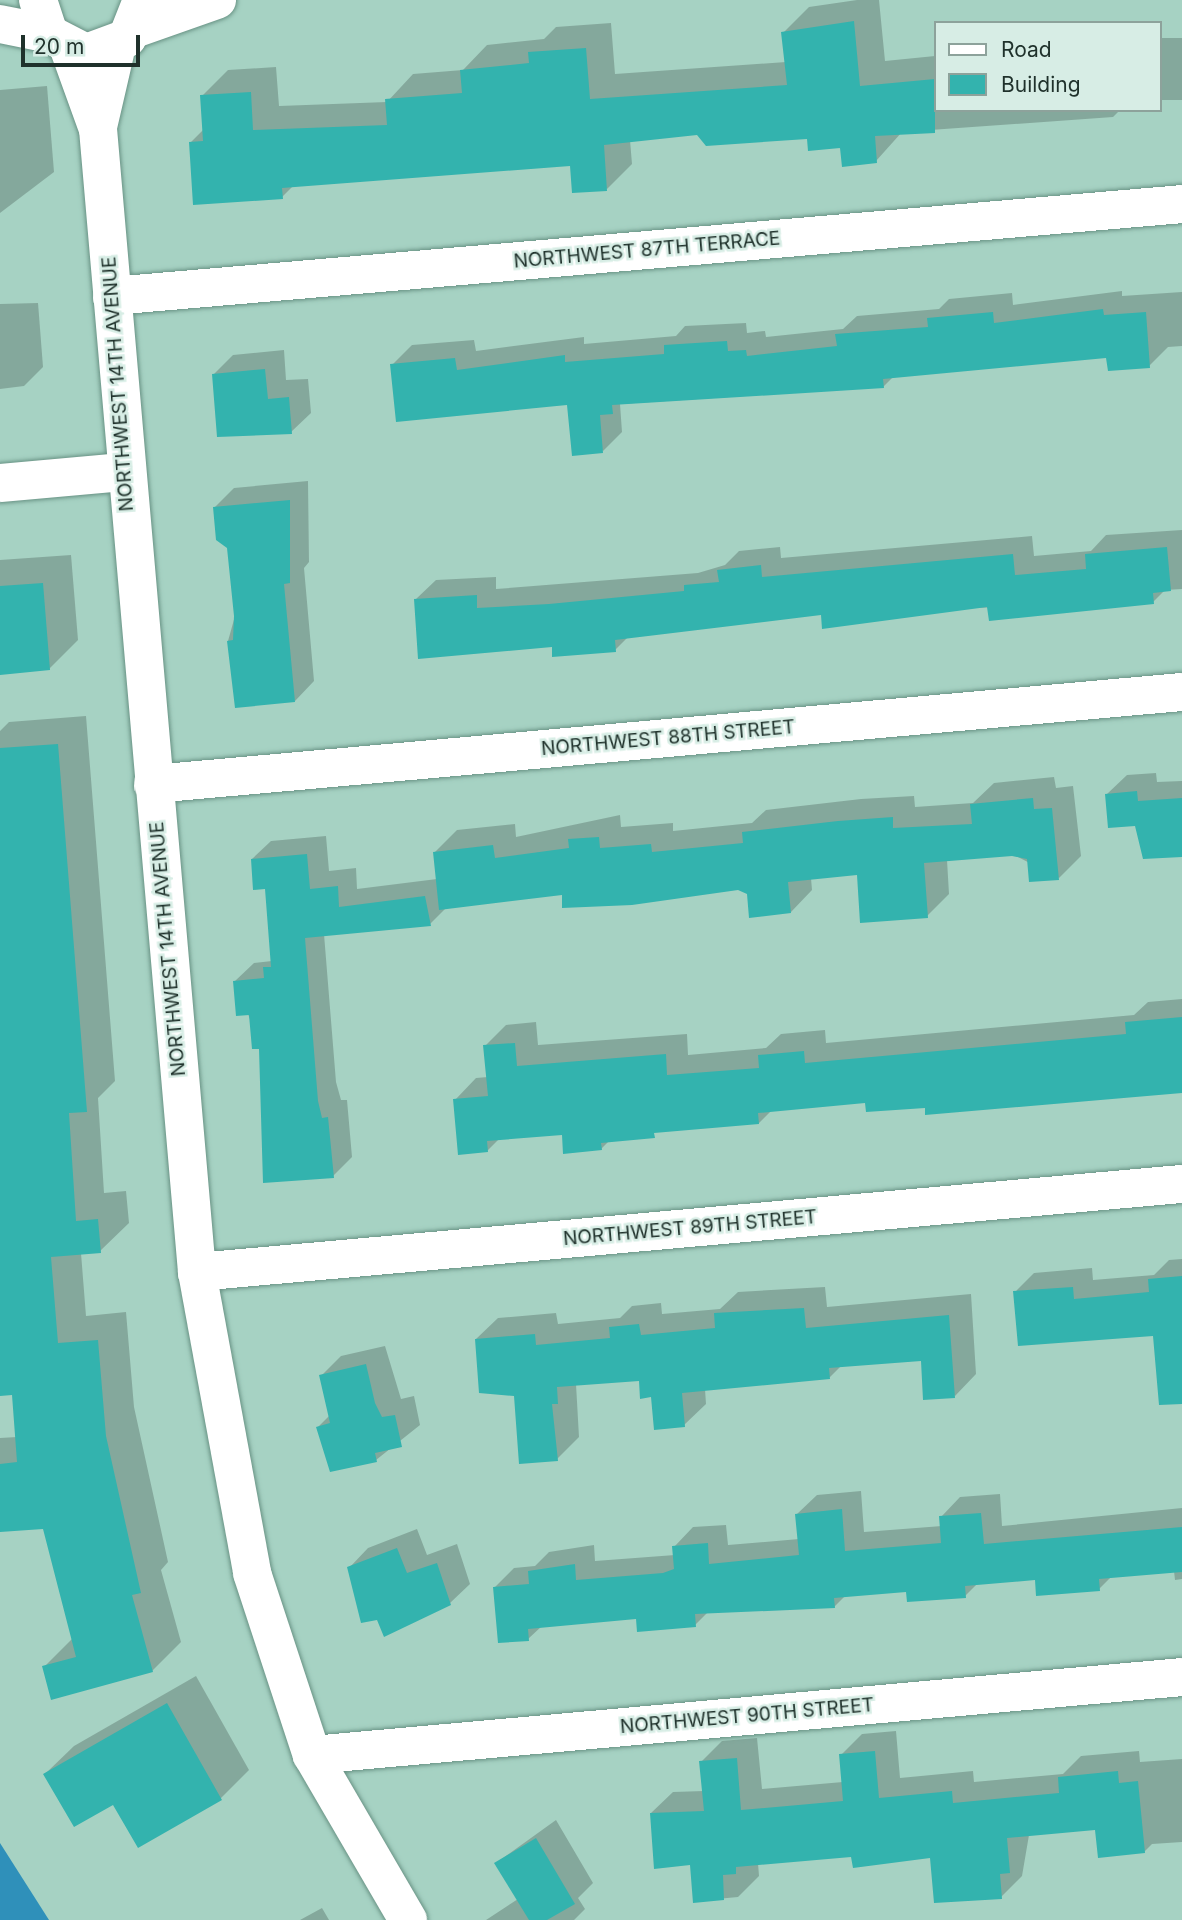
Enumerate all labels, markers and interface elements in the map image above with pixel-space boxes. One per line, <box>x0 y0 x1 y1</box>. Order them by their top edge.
scale bar <box>24 21 144 65</box>
legend <box>934 21 1161 112</box>
text: 20 m <box>34 34 84 59</box>
text: Road <box>1001 37 1052 62</box>
text: Building <box>1001 72 1081 97</box>
street label: NORTHWEST 87TH TERRACE <box>513 227 781 273</box>
street label: NORTHWEST 14TH AVENUE <box>98 256 138 512</box>
street label: NORTHWEST 88TH STREET <box>540 716 796 760</box>
street label: NORTHWEST 14TH AVENUE <box>146 821 190 1077</box>
street label: NORTHWEST 89TH STREET <box>562 1206 818 1250</box>
street label: NORTHWEST 90TH STREET <box>619 1694 875 1738</box>

